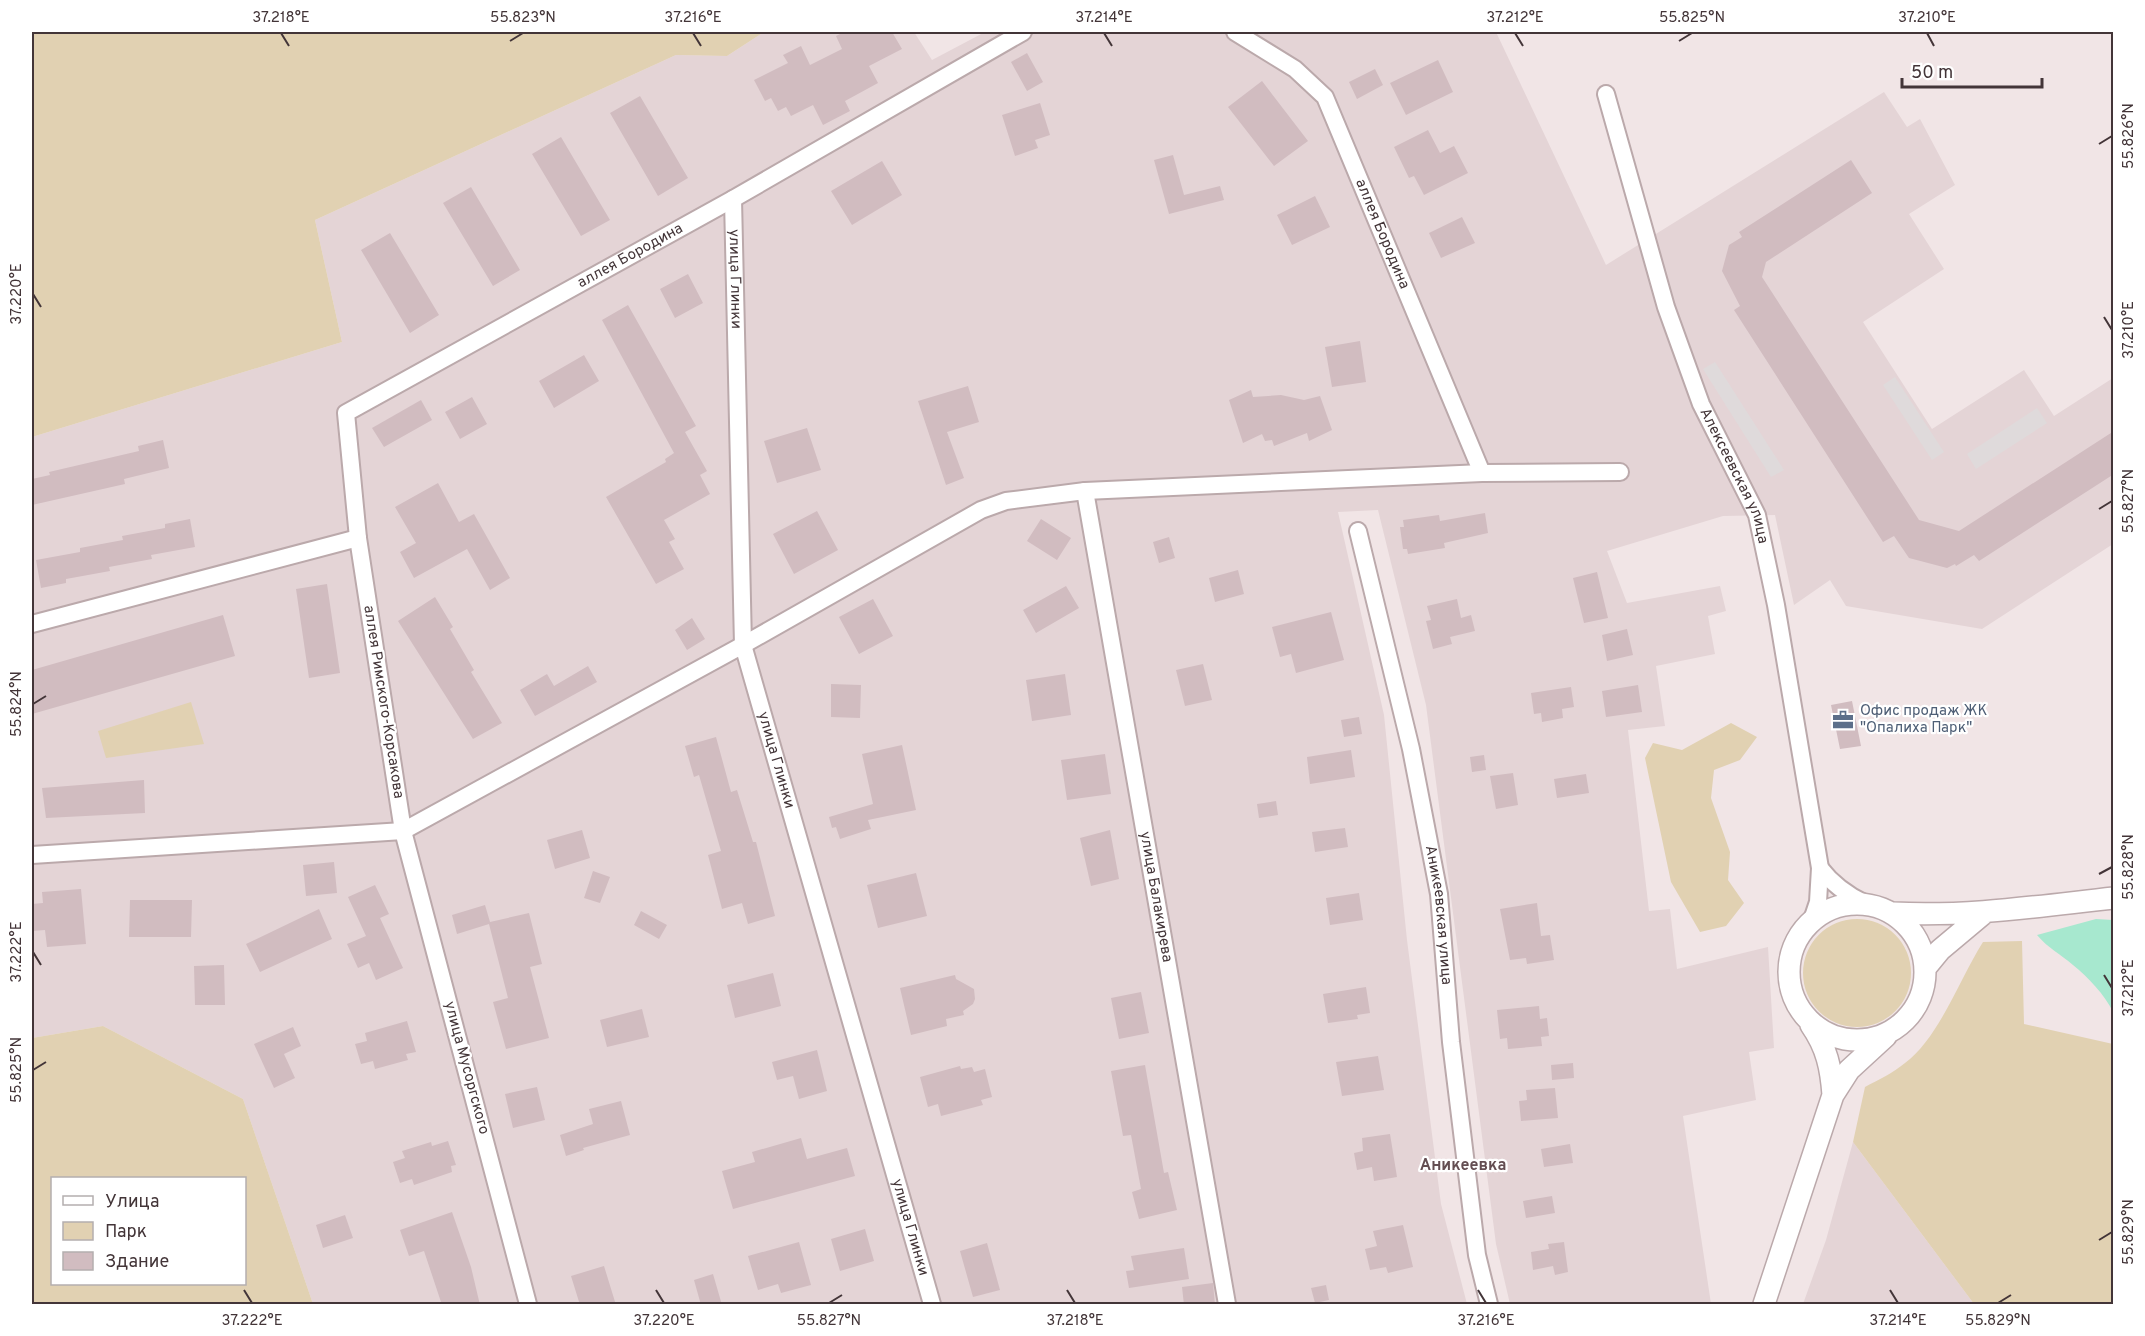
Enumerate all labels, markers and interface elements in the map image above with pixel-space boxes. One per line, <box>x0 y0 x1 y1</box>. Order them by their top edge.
text: 37.218°E <box>252 9 310 28</box>
text: 55.823°N <box>490 9 556 28</box>
text: 37.216°E <box>664 9 722 28</box>
text: 37.214°E <box>1075 9 1133 28</box>
text: 37.212°E <box>1486 9 1544 28</box>
text: 55.825°N <box>1659 9 1725 28</box>
text: 37.210°E <box>1898 9 1956 28</box>
scale bar <box>1902 51 2042 89</box>
text: 50 m <box>1911 62 1953 85</box>
text: 55.826°N <box>2120 103 2139 169</box>
street label: аллея Бородина <box>1351 176 1414 292</box>
street label: аллея Бородина <box>574 219 686 293</box>
street label: улица Глинки <box>724 229 745 329</box>
text: 37.220°E <box>8 263 27 325</box>
text: 37.210°E <box>2120 301 2139 359</box>
street label: Алексеевская улица <box>1695 405 1772 545</box>
text: 55.827°N <box>2120 469 2139 533</box>
street label: аллея Римского-Корсакова <box>358 604 408 800</box>
text: 55.824°N <box>8 671 27 737</box>
place label: Офис продаж ЖК "Опалиха Парк" <box>1860 702 1988 738</box>
office icon: Офис продаж ЖК "Опалиха Парк" <box>1831 708 1855 732</box>
street label: улица Глинки <box>753 710 799 811</box>
street label: улица Балакирева <box>1135 830 1177 964</box>
text: 55.828°N <box>2120 834 2139 900</box>
street label: Аникеевская улица <box>1420 844 1456 986</box>
text: 37.222°E <box>8 921 27 983</box>
text: 37.212°E <box>2120 959 2139 1017</box>
street label: улица Мусоргского <box>439 999 493 1137</box>
text: 55.825°N <box>8 1037 27 1103</box>
district label: Аникеевка <box>1420 1156 1506 1176</box>
legend <box>51 1177 246 1285</box>
street label: улица Глинки <box>887 1177 933 1278</box>
text: Улица <box>105 1191 159 1214</box>
text: 55.829°N <box>2120 1199 2139 1265</box>
text: Парк <box>105 1221 147 1244</box>
text: Здание <box>105 1251 169 1274</box>
text: 37.222°E <box>221 1312 283 1331</box>
text: 37.220°E <box>633 1312 695 1331</box>
text: 55.827°N <box>797 1312 861 1331</box>
text: 37.218°E <box>1046 1312 1104 1331</box>
text: 37.216°E <box>1457 1312 1515 1331</box>
text: 37.214°E <box>1869 1312 1927 1331</box>
text: 55.829°N <box>1965 1312 2031 1331</box>

